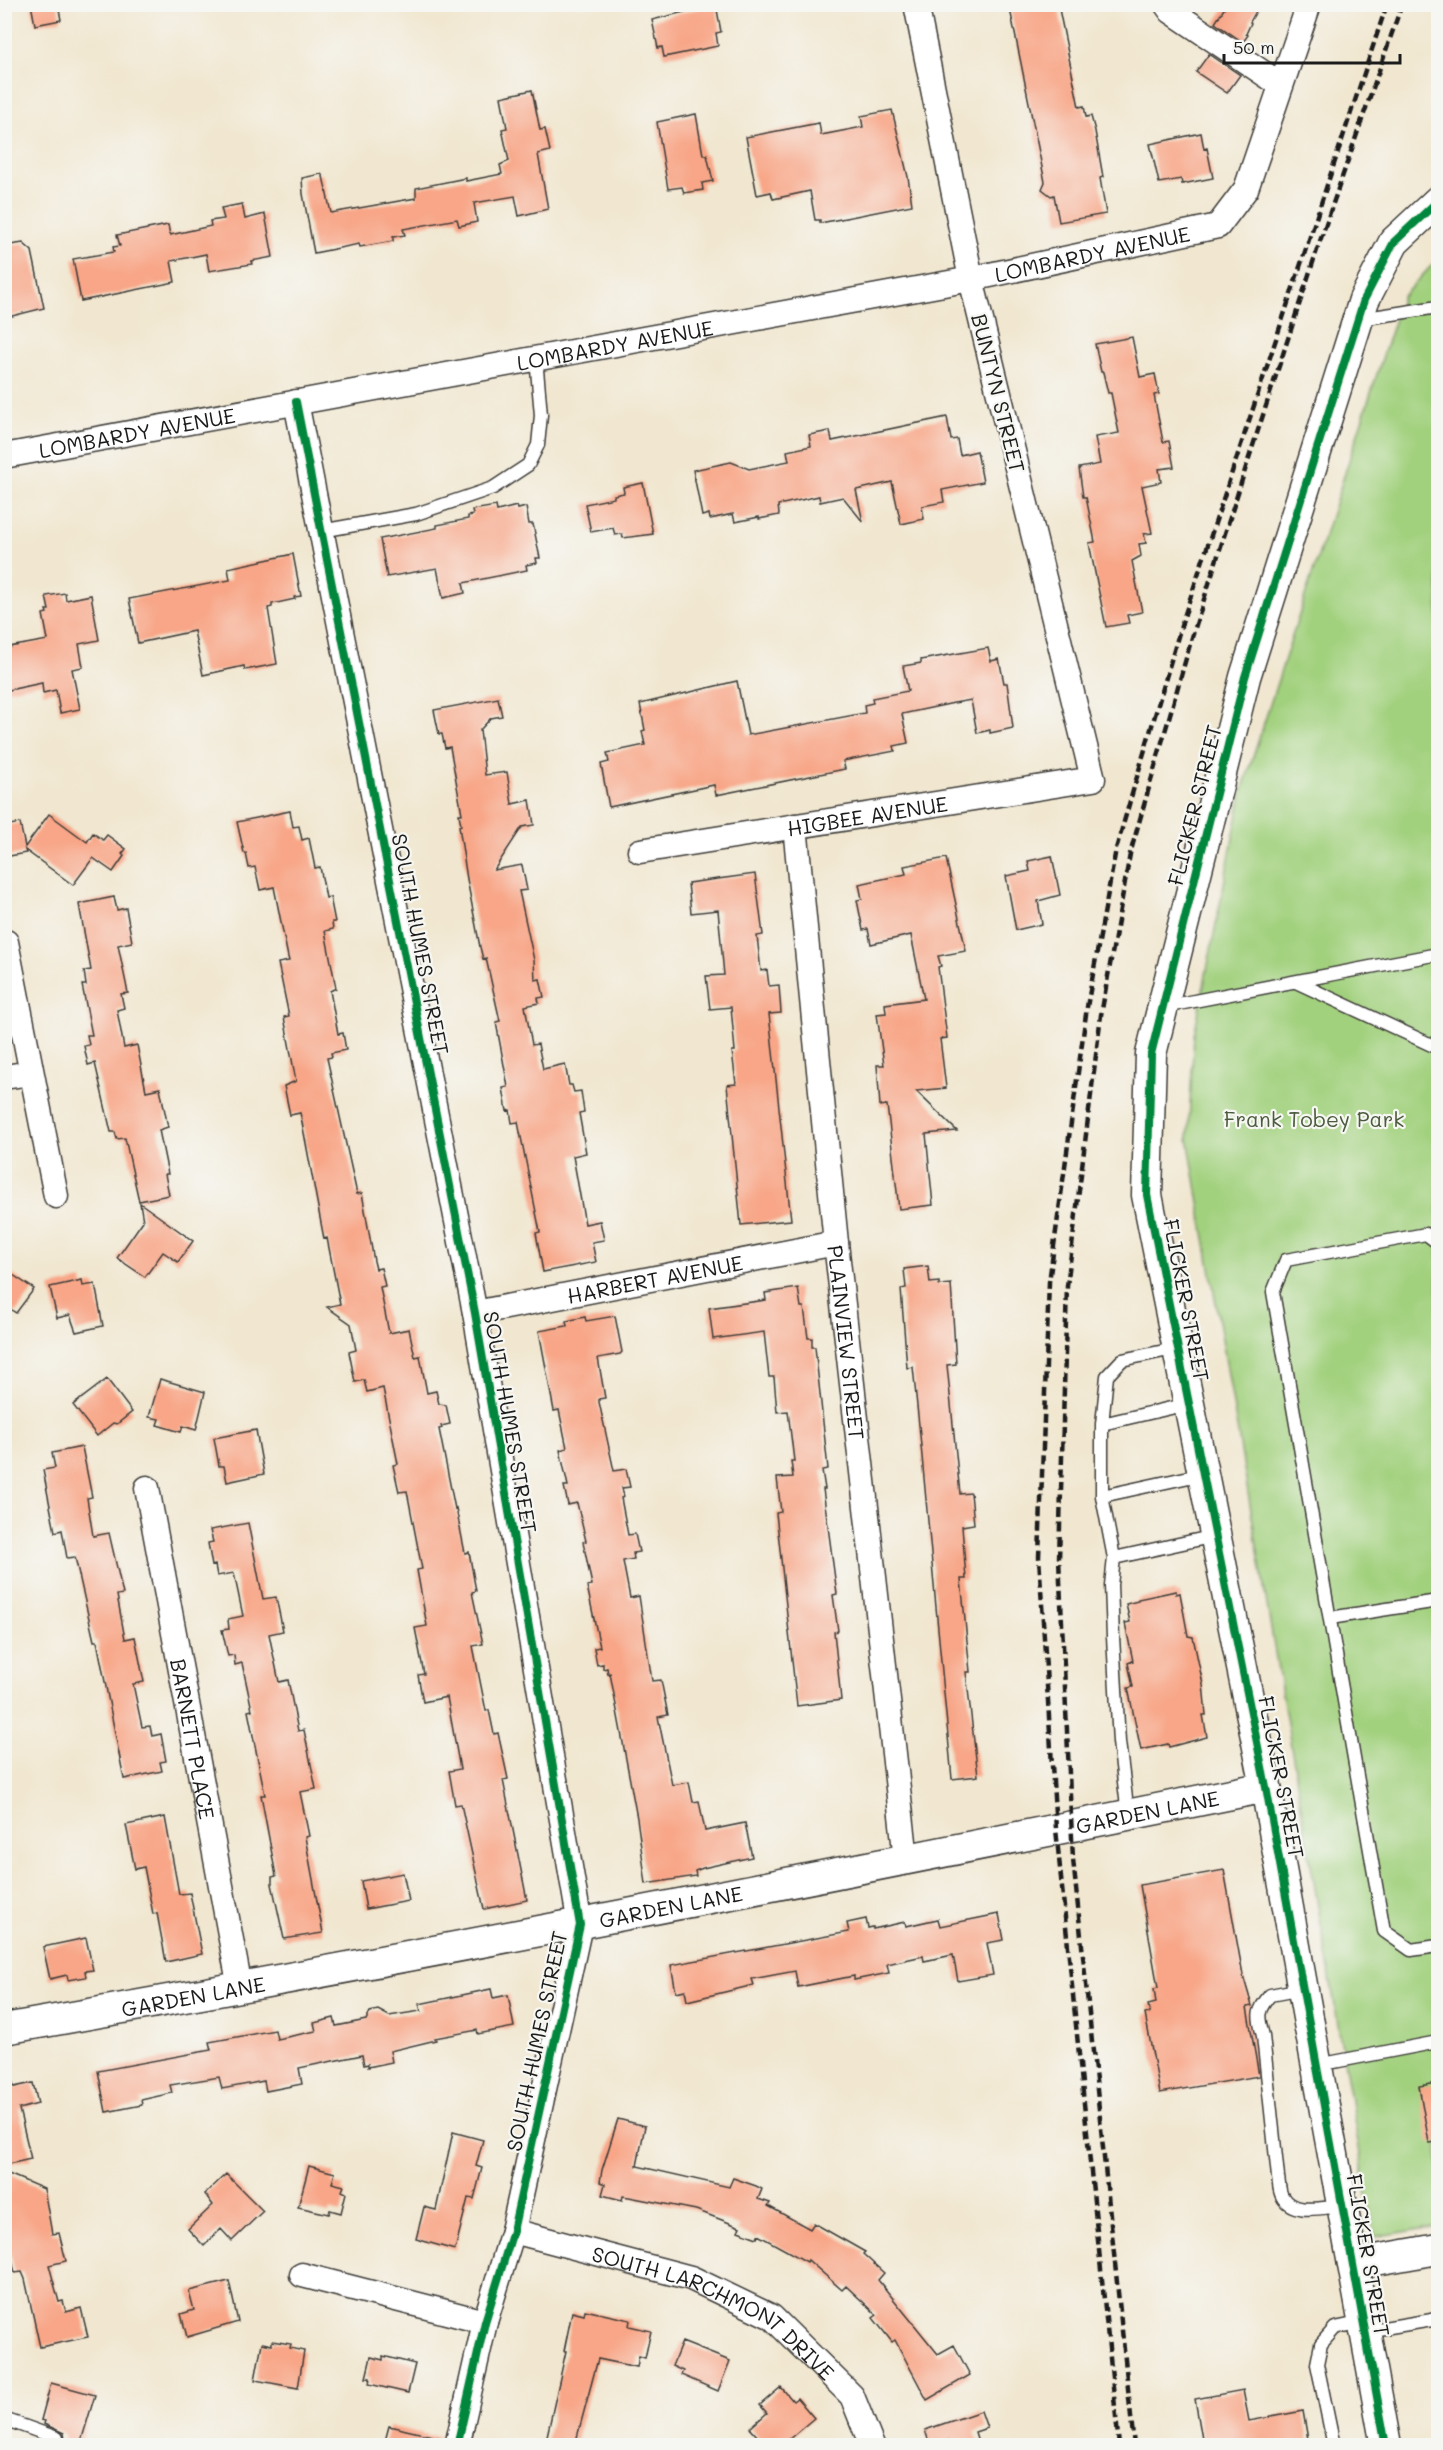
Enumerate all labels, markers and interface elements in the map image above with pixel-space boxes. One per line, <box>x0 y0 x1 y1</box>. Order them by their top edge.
scale bar <box>1224 27 1400 65</box>
text: 50 m <box>1233 35 1275 59</box>
street label: LOMBARDY AVENUE <box>992 219 1192 287</box>
street label: BUNTYN STREET <box>966 311 1032 475</box>
street label: LOMBARDY AVENUE <box>515 313 715 375</box>
street label: LOMBARDY AVENUE <box>37 401 237 463</box>
street label: FLICKER STREET <box>1161 722 1227 888</box>
street label: HIGBEE AVENUE <box>785 789 949 841</box>
street label: SOUTH HUMES STREET <box>386 831 456 1057</box>
park label: Frank Tobey Park <box>1224 1105 1404 1132</box>
street label: FLICKER STREET <box>1158 1217 1216 1383</box>
street label: PLAINVIEW STREET <box>823 1244 872 1441</box>
street label: HARBERT AVENUE <box>564 1248 745 1308</box>
street label: SOUTH HUMES STREET <box>478 1309 544 1535</box>
street label: BARNETT PLACE <box>165 1656 222 1821</box>
street label: FLICKER STREET <box>1253 1694 1311 1860</box>
street label: GARDEN LANE <box>1073 1783 1221 1839</box>
street label: GARDEN LANE <box>597 1879 745 1933</box>
street label: SOUTH HUMES STREET <box>499 1928 573 2154</box>
street label: GARDEN LANE <box>119 1969 267 2022</box>
street label: FLICKER STREET <box>1341 2172 1397 2338</box>
street label: SOUTH LARCHMONT DRIVE <box>589 2239 841 2385</box>

